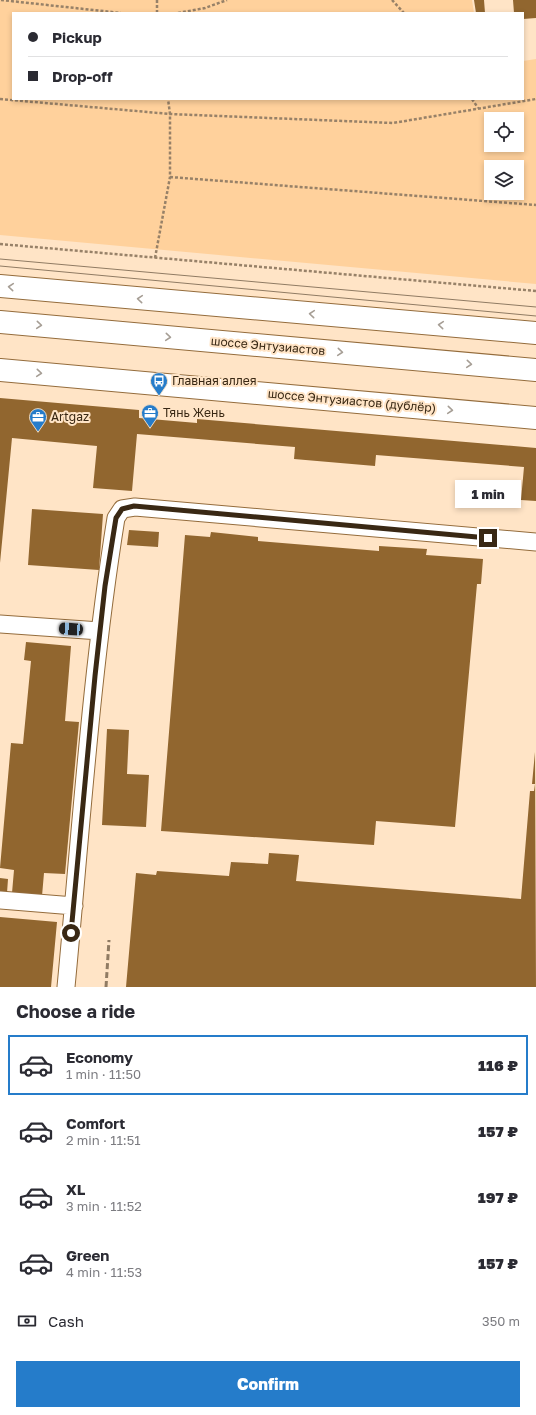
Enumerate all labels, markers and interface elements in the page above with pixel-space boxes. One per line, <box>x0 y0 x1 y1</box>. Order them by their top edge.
text: Pickup <box>52 28 102 46</box>
text: Drop-off <box>52 67 112 85</box>
map controls <box>484 112 524 200</box>
button: locate <box>484 112 524 152</box>
button: layers <box>484 160 524 200</box>
one-way arrow <box>8 283 14 292</box>
one-way arrow <box>137 295 143 304</box>
one-way arrow <box>309 310 315 319</box>
one-way arrow <box>36 321 42 330</box>
one-way arrow <box>438 321 444 330</box>
one-way arrow <box>165 332 171 341</box>
street label: шоссе Энтузиастов <box>210 333 326 358</box>
one-way arrow <box>337 347 343 356</box>
one-way arrow <box>466 359 472 368</box>
one-way arrow <box>36 369 42 378</box>
bus stop icon: Главная аллея <box>149 371 169 396</box>
place label: Главная аллея <box>172 373 257 388</box>
street label: шоссе Энтузиастов (дублёр) <box>267 386 437 415</box>
office icon: Тянь Жень <box>140 403 160 428</box>
place label: Тянь Жень <box>163 405 225 420</box>
one-way arrow <box>447 405 453 414</box>
office icon: Artgaz <box>28 407 48 432</box>
place label: Artgaz <box>51 409 89 424</box>
callout: 1 min <box>455 480 521 508</box>
text: 1 min <box>471 486 505 502</box>
route end <box>479 529 497 547</box>
car <box>59 622 83 636</box>
route start <box>62 924 80 942</box>
text: Choose a ride <box>16 1000 135 1022</box>
icon: car <box>18 1047 54 1083</box>
text: Economy <box>66 1048 133 1066</box>
text: 116 ₽ <box>478 1056 518 1074</box>
text: 1 min · 11:50 <box>66 1066 141 1082</box>
icon: car <box>18 1113 54 1149</box>
text: Comfort <box>66 1114 125 1132</box>
text: 157 ₽ <box>478 1122 518 1140</box>
text: 2 min · 11:51 <box>66 1132 141 1148</box>
icon: car <box>18 1179 54 1215</box>
text: XL <box>66 1180 85 1198</box>
text: 197 ₽ <box>478 1188 518 1206</box>
text: 3 min · 11:52 <box>66 1198 142 1214</box>
icon: car <box>18 1245 54 1281</box>
text: Green <box>66 1246 109 1264</box>
text: 157 ₽ <box>478 1254 518 1272</box>
text: 4 min · 11:53 <box>66 1264 142 1280</box>
icon: cash <box>16 1310 38 1332</box>
text: Cash <box>48 1312 84 1330</box>
text: 350 m <box>482 1313 520 1329</box>
button: Confirm <box>16 1361 520 1407</box>

